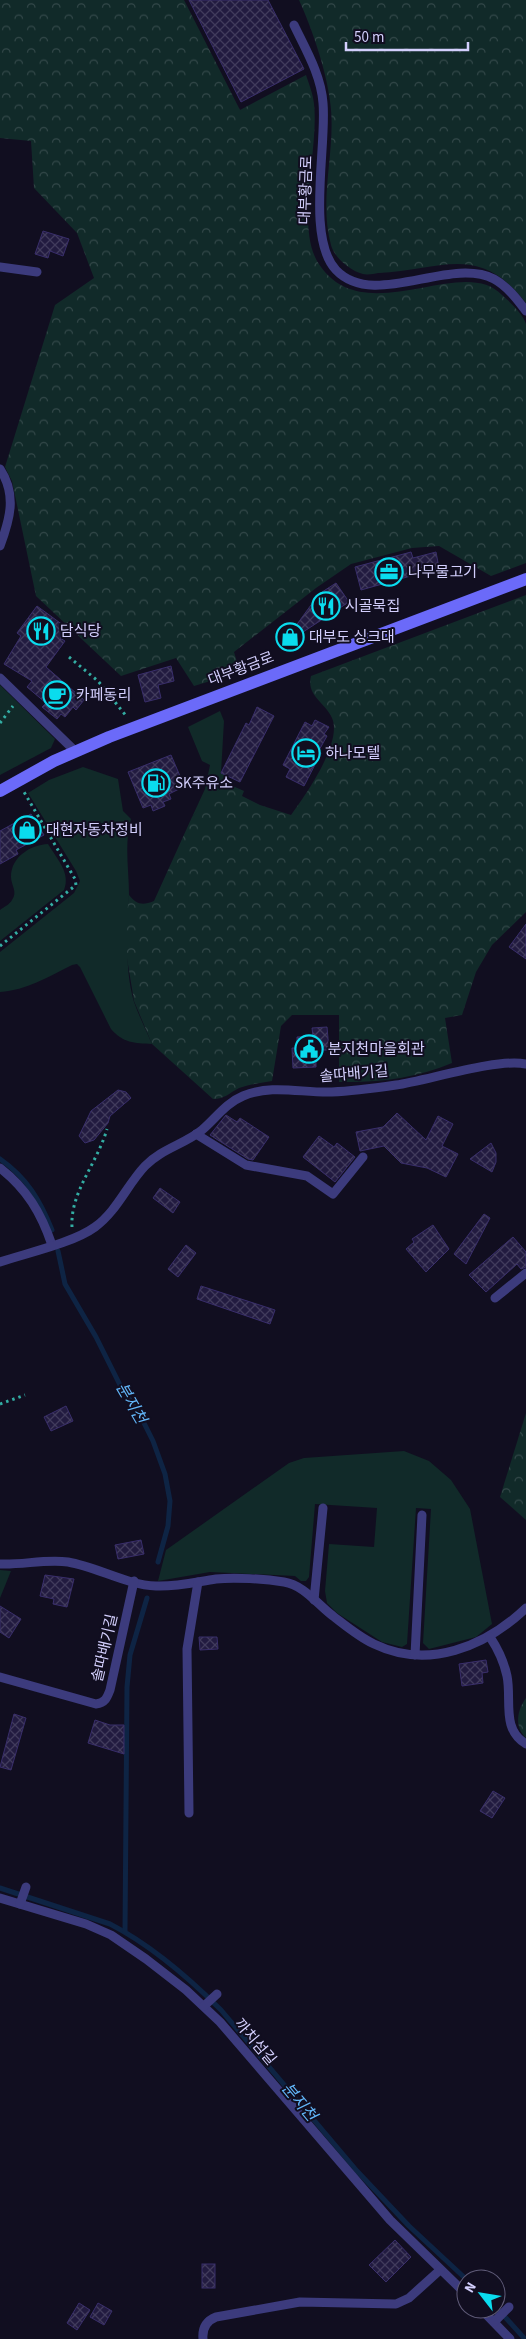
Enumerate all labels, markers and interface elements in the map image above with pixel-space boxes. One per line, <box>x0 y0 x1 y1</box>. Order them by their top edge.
scale bar <box>346 20 468 52</box>
text: 50 m <box>354 27 384 48</box>
street label: 대부황금로 <box>294 155 318 225</box>
office icon: 나무물고기 <box>374 557 404 587</box>
place label: 나무물고기 <box>408 562 477 583</box>
restaurant icon: 시골묵집 <box>311 591 341 621</box>
place label: 시골묵집 <box>345 596 400 617</box>
restaurant icon: 담식당 <box>26 616 56 646</box>
place label: 담식당 <box>60 621 102 642</box>
shop icon: 대부도 싱크대 <box>275 622 305 652</box>
place label: 대부도 싱크대 <box>309 627 395 648</box>
street label: 대부황금로 <box>205 647 277 691</box>
cafe icon: 카페동리 <box>42 680 72 710</box>
place label: 카페동리 <box>76 685 131 706</box>
hotel icon: 하나모텔 <box>291 738 321 768</box>
place label: 하나모텔 <box>325 743 380 764</box>
fuel station icon: SK주유소 <box>141 768 171 798</box>
place label: SK주유소 <box>175 773 233 794</box>
shop icon: 대현자동차정비 <box>12 815 42 845</box>
place label: 대현자동차정비 <box>46 820 143 841</box>
public building icon: 분지천마을회관 <box>294 1034 324 1064</box>
place label: 분지천마을회관 <box>328 1039 425 1060</box>
street label: 솔따배기길 <box>319 1061 389 1087</box>
water label: 분지천 <box>110 1378 153 1430</box>
street label: 솔따배기길 <box>87 1612 123 1684</box>
street label: 까치섬길 <box>229 2014 281 2070</box>
water label: 분지천 <box>276 2078 323 2128</box>
north arrow <box>456 2269 506 2319</box>
text: N <box>460 2279 482 2297</box>

